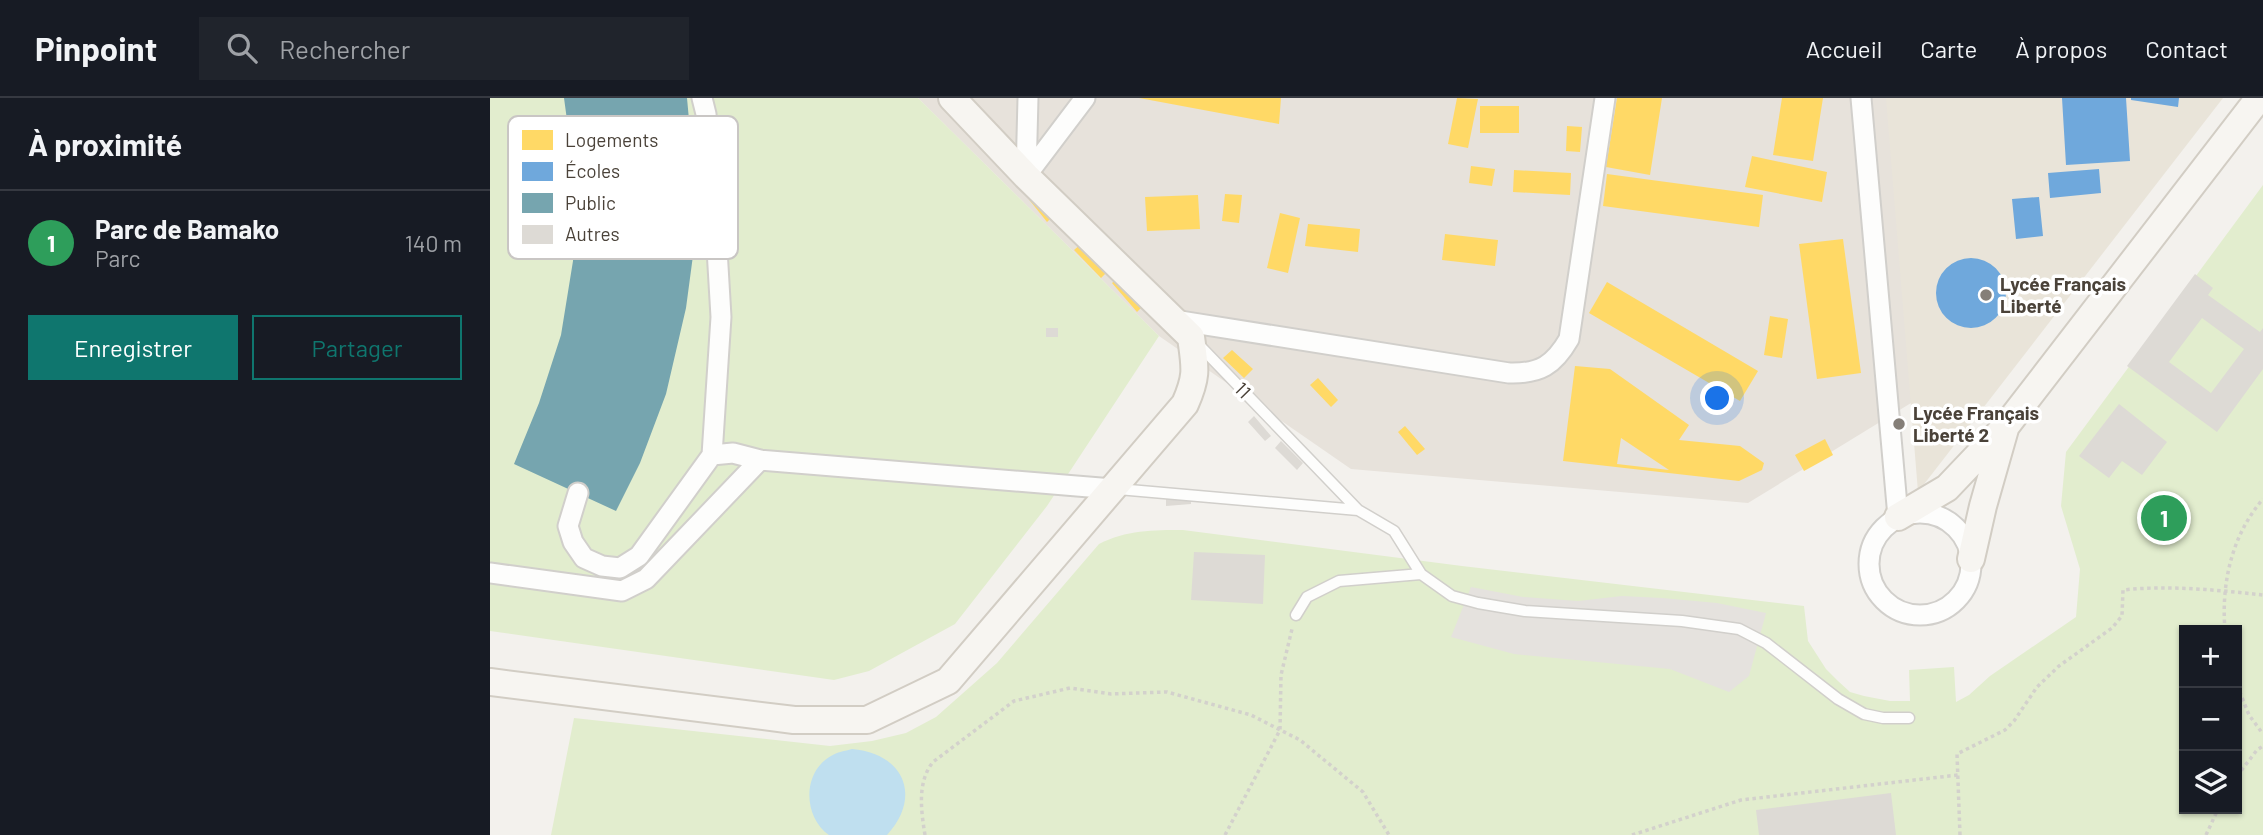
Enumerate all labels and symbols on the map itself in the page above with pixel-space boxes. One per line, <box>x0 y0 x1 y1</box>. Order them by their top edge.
legend <box>508 116 738 259</box>
text: Logements <box>565 128 658 151</box>
text: Écoles <box>565 159 620 182</box>
text: Public <box>565 191 616 214</box>
text: Autres <box>565 222 620 245</box>
place label: Lycée Français Liberté <box>2000 272 2126 317</box>
marker: Lycée Français Liberté <box>1978 287 1994 303</box>
street label: 11 <box>1230 377 1256 402</box>
your location <box>1700 381 1734 415</box>
place label: Lycée Français Liberté 2 <box>1913 401 2039 446</box>
marker: Lycée Français Liberté 2 <box>1891 416 1907 432</box>
pin: 1 <box>2141 492 2187 544</box>

